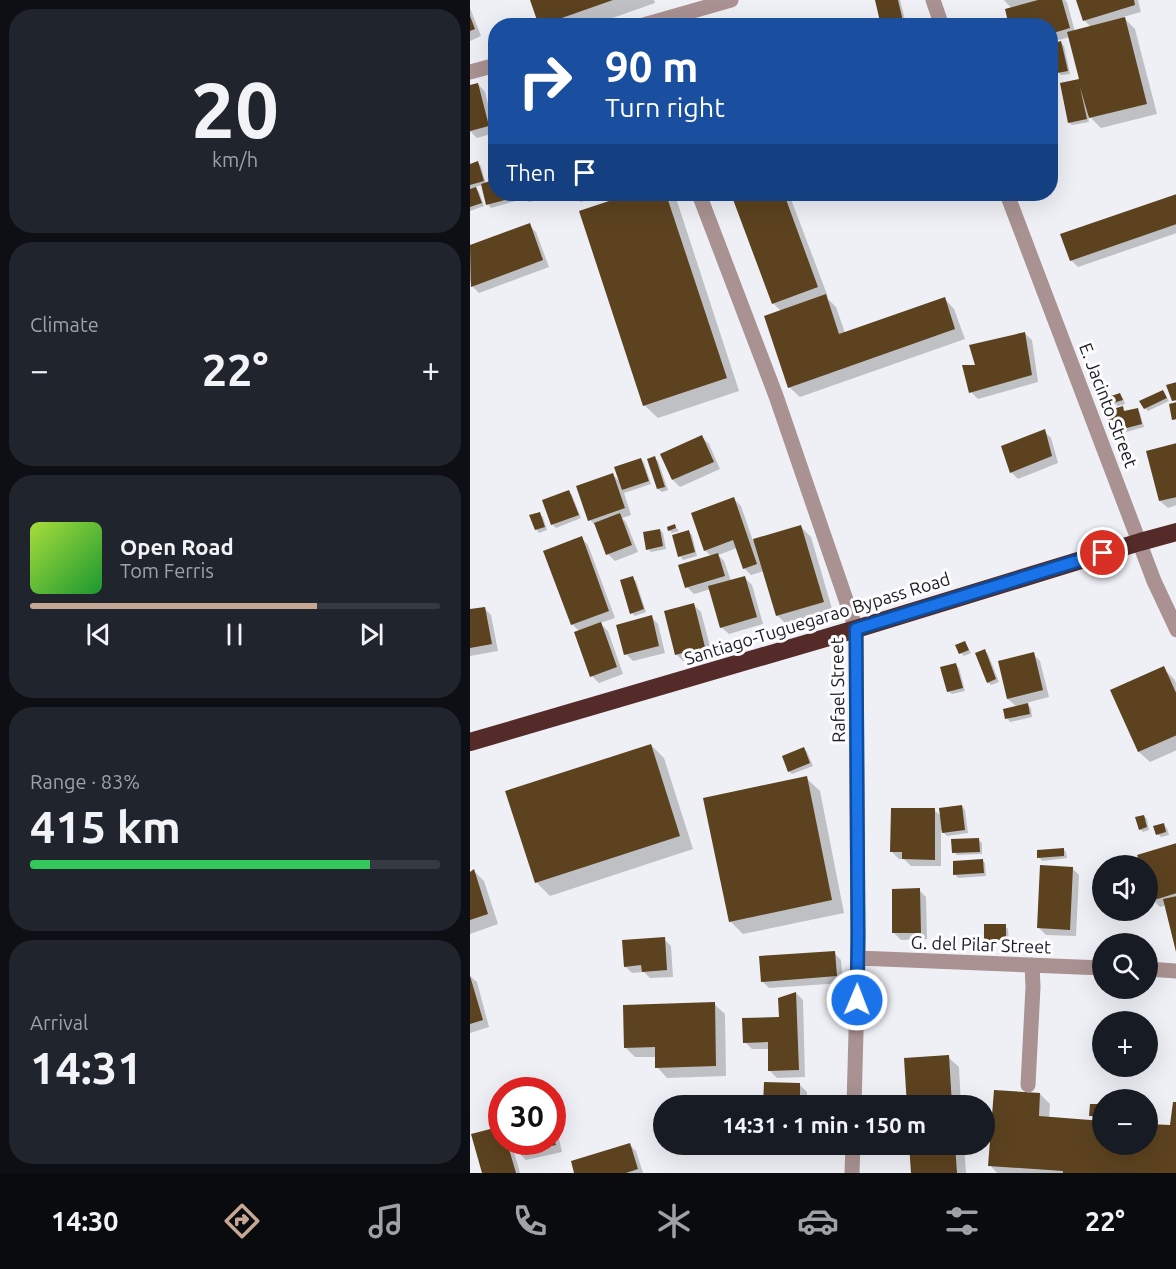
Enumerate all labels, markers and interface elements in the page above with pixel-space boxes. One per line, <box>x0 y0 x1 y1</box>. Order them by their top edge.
icon: right <box>506 42 584 120</box>
text: 90 m <box>605 43 699 90</box>
text: 20 <box>191 65 279 153</box>
text: Turn right <box>605 92 725 122</box>
text: km/h <box>212 148 258 171</box>
icon: arrive <box>568 156 601 189</box>
text: Then <box>506 160 556 185</box>
text: Climate <box>30 313 99 336</box>
street label: E. Jacinto Street <box>1076 340 1142 470</box>
text: 22° <box>202 344 268 395</box>
text: − <box>30 351 49 388</box>
text: + <box>421 351 440 388</box>
pin <box>1077 527 1128 578</box>
text: Open Road <box>120 534 234 559</box>
icon: arrive <box>1086 536 1119 569</box>
text: Tom Ferris <box>120 559 214 582</box>
street label: Santiago-Tuguegarao Bypass Road <box>682 568 952 668</box>
icon: previous <box>82 618 115 651</box>
icon: pause <box>218 618 251 651</box>
icon: next <box>355 618 388 651</box>
street label: Rafael Street <box>826 637 848 743</box>
text: Range · 83% <box>30 770 140 793</box>
text: 415 km <box>30 801 181 852</box>
map controls <box>1092 855 1158 1155</box>
button: sound <box>1092 855 1158 921</box>
street label: G. del Pilar Street <box>910 932 1052 956</box>
button: search <box>1092 933 1158 999</box>
position arrow <box>825 968 889 1032</box>
text: Arrival <box>30 1011 88 1034</box>
button: + <box>1092 1011 1158 1077</box>
text: 14:31 <box>30 1042 143 1093</box>
speed limit sign: 30 <box>488 1077 566 1155</box>
button: − <box>1092 1089 1158 1155</box>
text: 14:31 · 1 min · 150 m <box>722 1112 926 1137</box>
icon: directions <box>221 1200 263 1242</box>
icon: music <box>365 1200 407 1242</box>
icon: phone <box>509 1200 551 1242</box>
icon: climate <box>653 1200 695 1242</box>
icon: car <box>797 1200 839 1242</box>
icon: filters <box>941 1200 983 1242</box>
text: 14:30 <box>51 1206 119 1236</box>
text: 22° <box>1085 1206 1125 1236</box>

